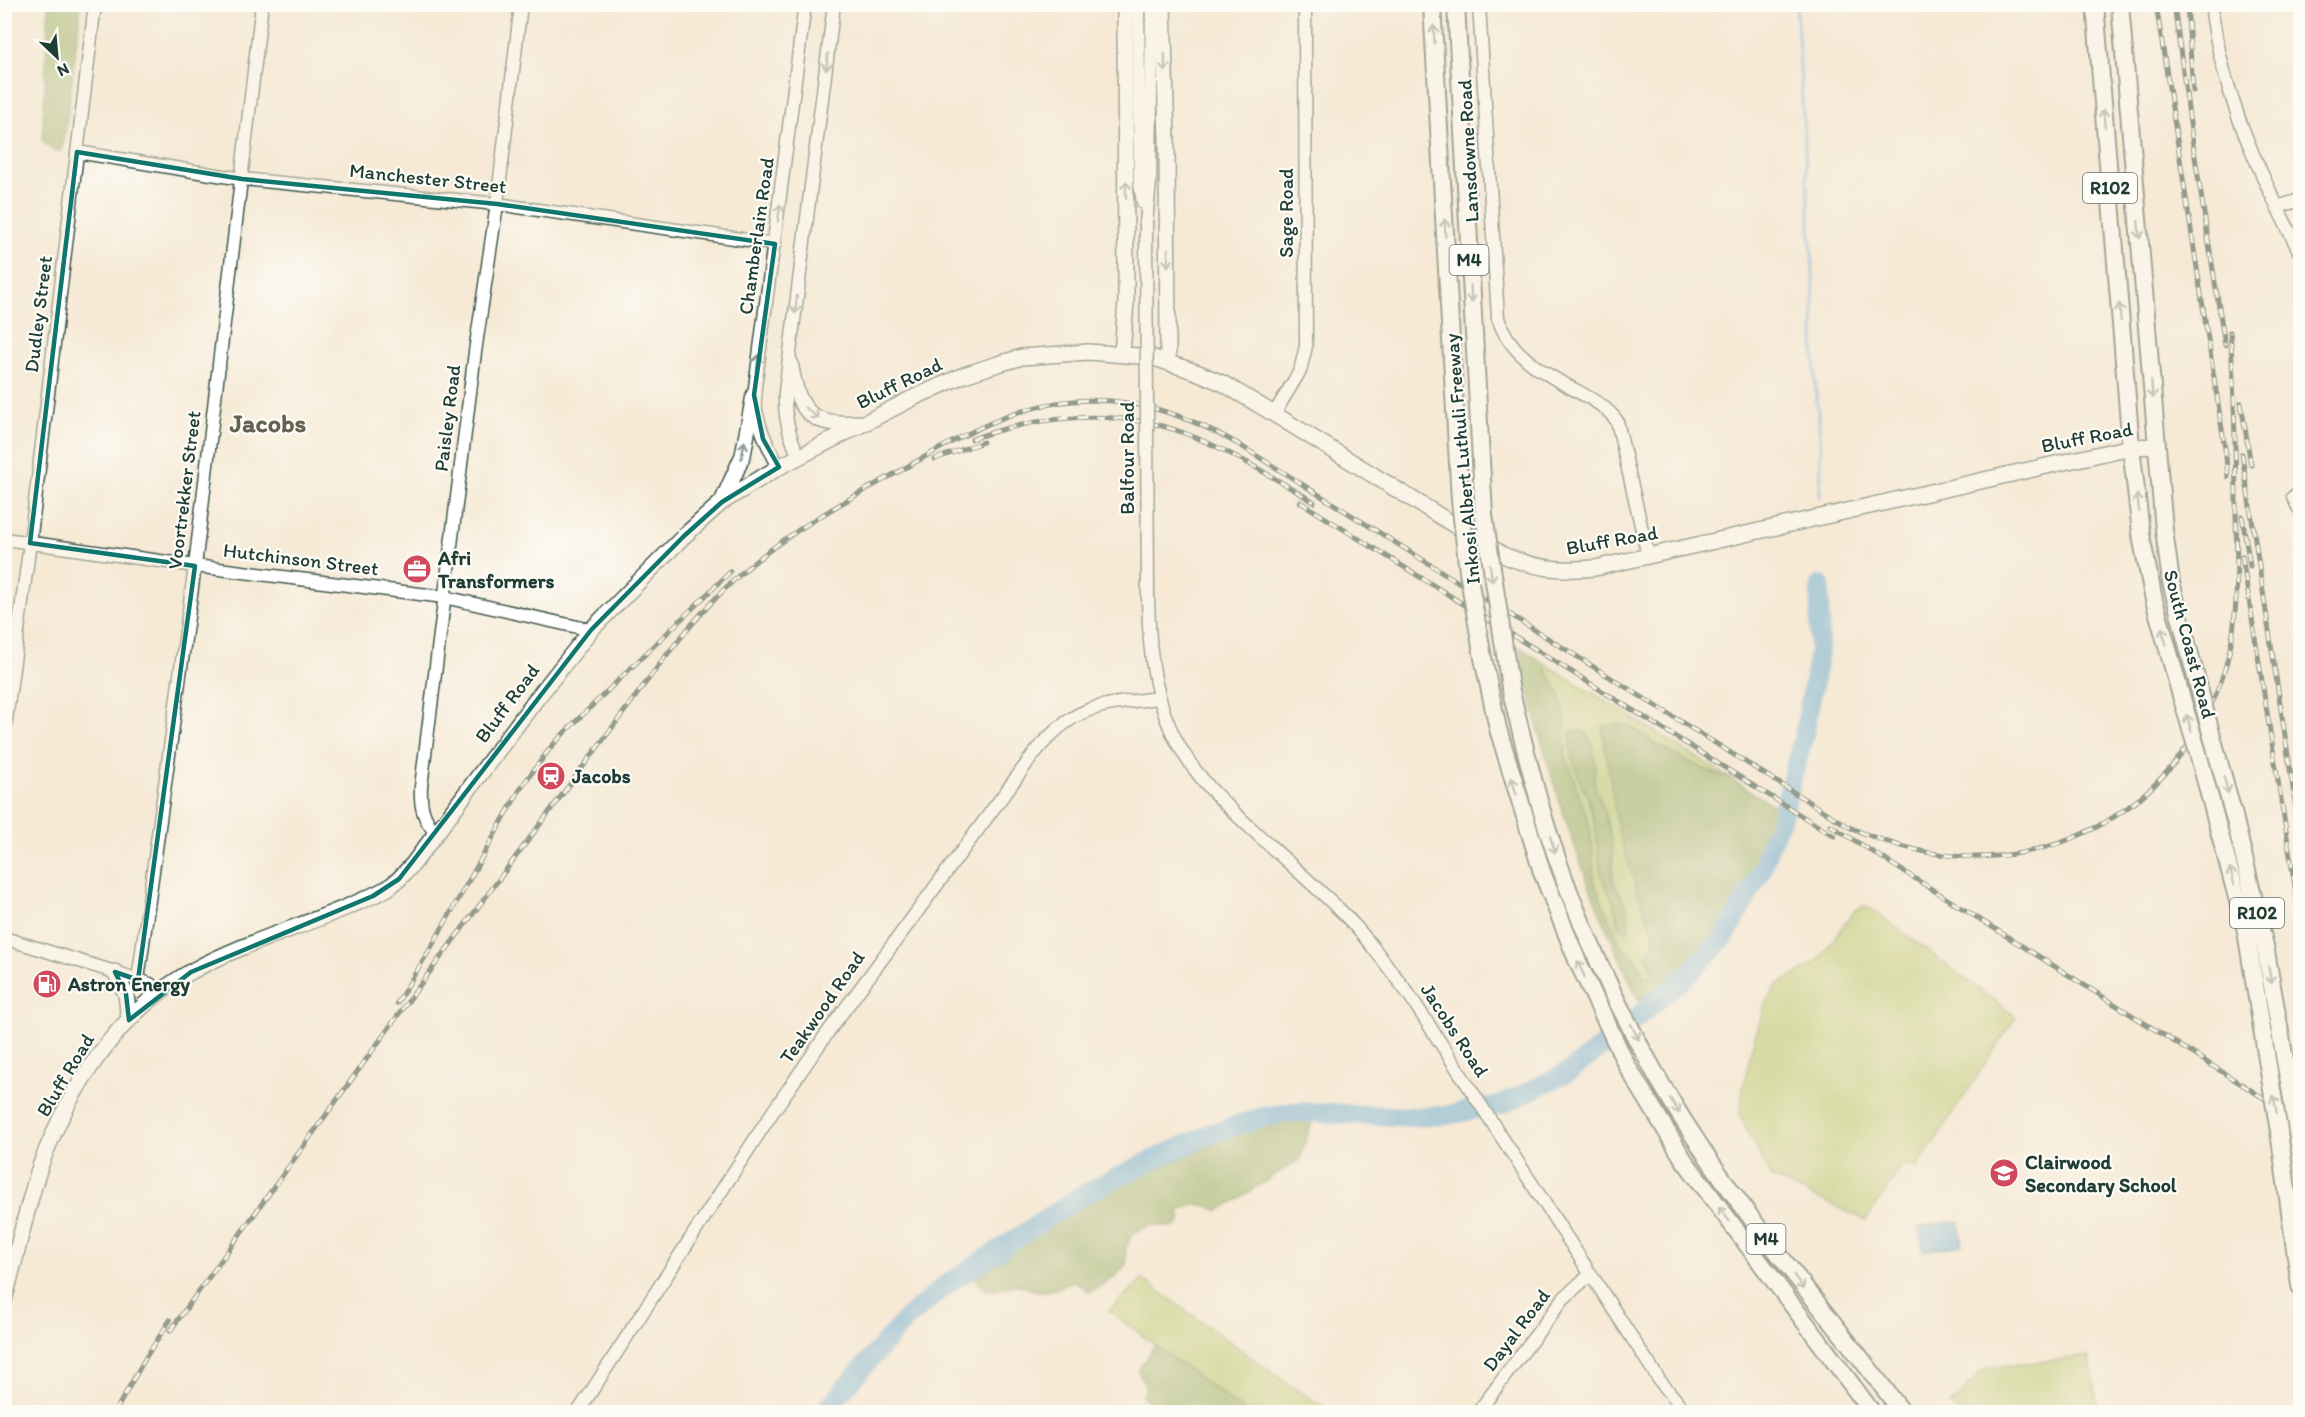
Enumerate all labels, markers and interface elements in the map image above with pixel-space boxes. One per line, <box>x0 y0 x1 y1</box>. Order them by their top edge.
one-way arrow <box>1428 24 1439 44</box>
north arrow <box>27 27 87 87</box>
one-way arrow <box>821 52 832 72</box>
one-way arrow <box>1159 52 1170 72</box>
text: N <box>54 59 72 81</box>
street label: Lansdowne Road <box>1452 79 1484 223</box>
one-way arrow <box>2098 109 2109 128</box>
street label: Chamberlain Road <box>733 156 779 316</box>
street label: Manchester Street <box>348 158 508 198</box>
street label: Sage Road <box>1274 168 1298 258</box>
road number: R102 <box>2083 173 2137 203</box>
one-way arrow <box>1120 181 1132 201</box>
one-way arrow <box>773 204 784 224</box>
one-way arrow <box>1440 219 1451 239</box>
one-way arrow <box>2133 220 2144 240</box>
road number: M4 <box>1450 245 1488 275</box>
one-way arrow <box>1162 247 1173 267</box>
street label: Dudley Street <box>19 254 57 374</box>
one-way arrow <box>1465 283 1476 303</box>
one-way arrow <box>790 295 801 315</box>
one-way arrow <box>2114 303 2125 323</box>
street label: Inkosi Albert Luthuli Freeway <box>1439 332 1485 585</box>
street label: Bluff Road <box>852 352 946 414</box>
one-way arrow <box>753 353 764 373</box>
street label: Paisley Road <box>429 363 465 473</box>
one-way arrow <box>2147 379 2158 399</box>
street label: Balfour Road <box>1115 401 1139 515</box>
one-way arrow <box>804 406 820 419</box>
district label: Jacobs <box>229 407 306 439</box>
street label: Voortrekker Street <box>162 409 206 571</box>
street label: Bluff Road <box>2039 416 2135 458</box>
one-way arrow <box>738 441 749 460</box>
one-way arrow <box>2132 494 2143 514</box>
street label: Bluff Road <box>1564 520 1660 560</box>
street label: Hutchinson Street <box>222 538 380 580</box>
place label: Afri Transformers <box>437 546 554 593</box>
office icon: Afri Transformers <box>401 553 433 585</box>
one-way arrow <box>1486 562 1497 582</box>
street label: South Coast Road <box>2159 567 2221 721</box>
one-way arrow <box>2158 627 2170 646</box>
street label: Bluff Road <box>470 659 544 747</box>
one-way arrow <box>2183 714 2194 733</box>
station icon: Jacobs <box>535 760 567 792</box>
place label: Jacobs <box>571 764 631 788</box>
one-way arrow <box>2221 775 2232 794</box>
one-way arrow <box>1508 776 1519 795</box>
one-way arrow <box>1549 835 1560 854</box>
one-way arrow <box>2226 867 2237 886</box>
road number: R102 <box>2230 898 2284 928</box>
street label: Teakwood Road <box>774 946 870 1068</box>
one-way arrow <box>1574 960 1586 978</box>
one-way arrow <box>2265 965 2276 984</box>
fuel station icon: Astron Energy <box>31 968 63 1000</box>
place label: Astron Energy <box>67 972 191 997</box>
street label: Jacobs Road <box>1416 979 1494 1081</box>
one-way arrow <box>1630 1023 1641 1041</box>
street label: Bluff Road <box>31 1029 99 1121</box>
one-way arrow <box>2269 1095 2280 1115</box>
one-way arrow <box>1669 1097 1682 1114</box>
place label: Clairwood Secondary School <box>2025 1150 2177 1198</box>
school or university icon: Clairwood Secondary School <box>1988 1157 2020 1189</box>
one-way arrow <box>1718 1207 1730 1223</box>
road number: M4 <box>1746 1224 1786 1254</box>
one-way arrow <box>1793 1274 1806 1290</box>
street label: Dayal Road <box>1477 1284 1555 1376</box>

